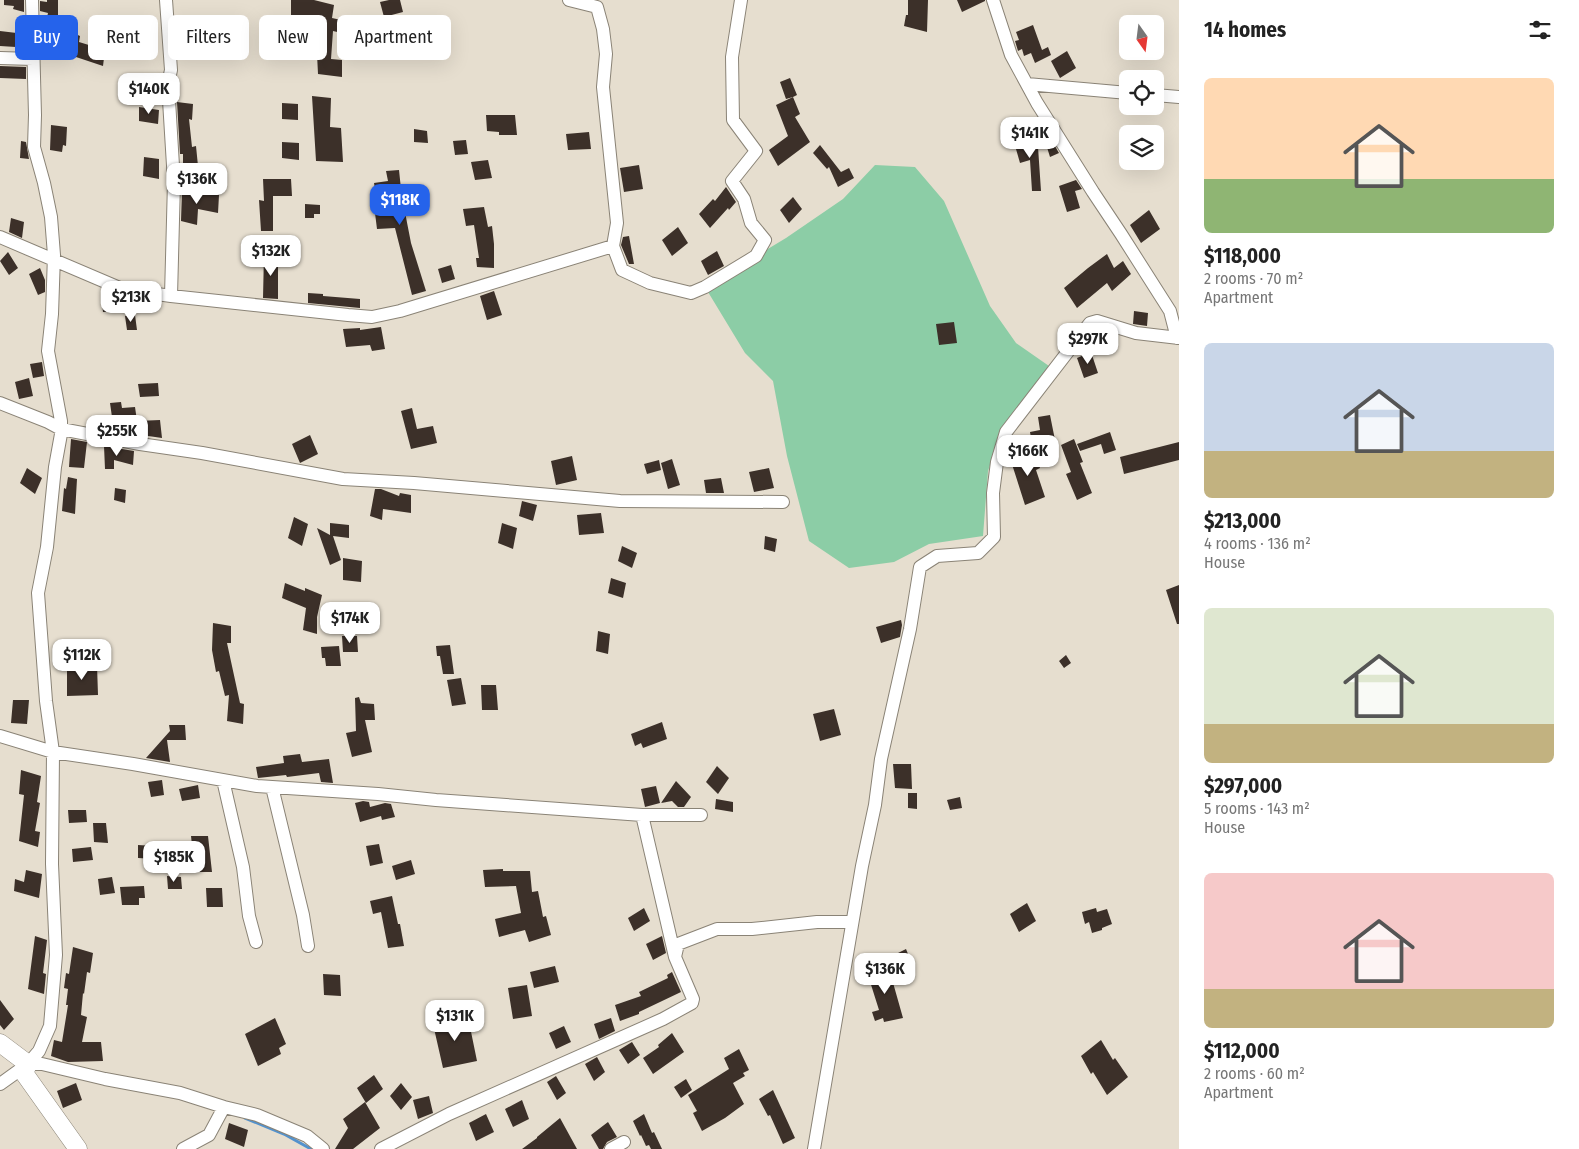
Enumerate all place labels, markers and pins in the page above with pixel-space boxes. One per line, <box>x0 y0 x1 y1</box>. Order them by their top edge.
pin: $140K <box>114 72 184 115</box>
pin: $141K <box>995 116 1065 159</box>
pin: $136K <box>162 162 232 205</box>
pin: $118K <box>365 184 435 226</box>
pin: $132K <box>236 234 306 277</box>
pin: $213K <box>96 280 166 323</box>
pin: $297K <box>1053 322 1123 365</box>
pin: $255K <box>82 414 152 457</box>
pin: $166K <box>993 434 1063 477</box>
pin: $174K <box>315 602 385 644</box>
pin: $112K <box>47 638 117 681</box>
pin: $185K <box>139 840 209 883</box>
pin: $136K <box>850 952 920 995</box>
pin: $131K <box>420 1000 490 1042</box>

